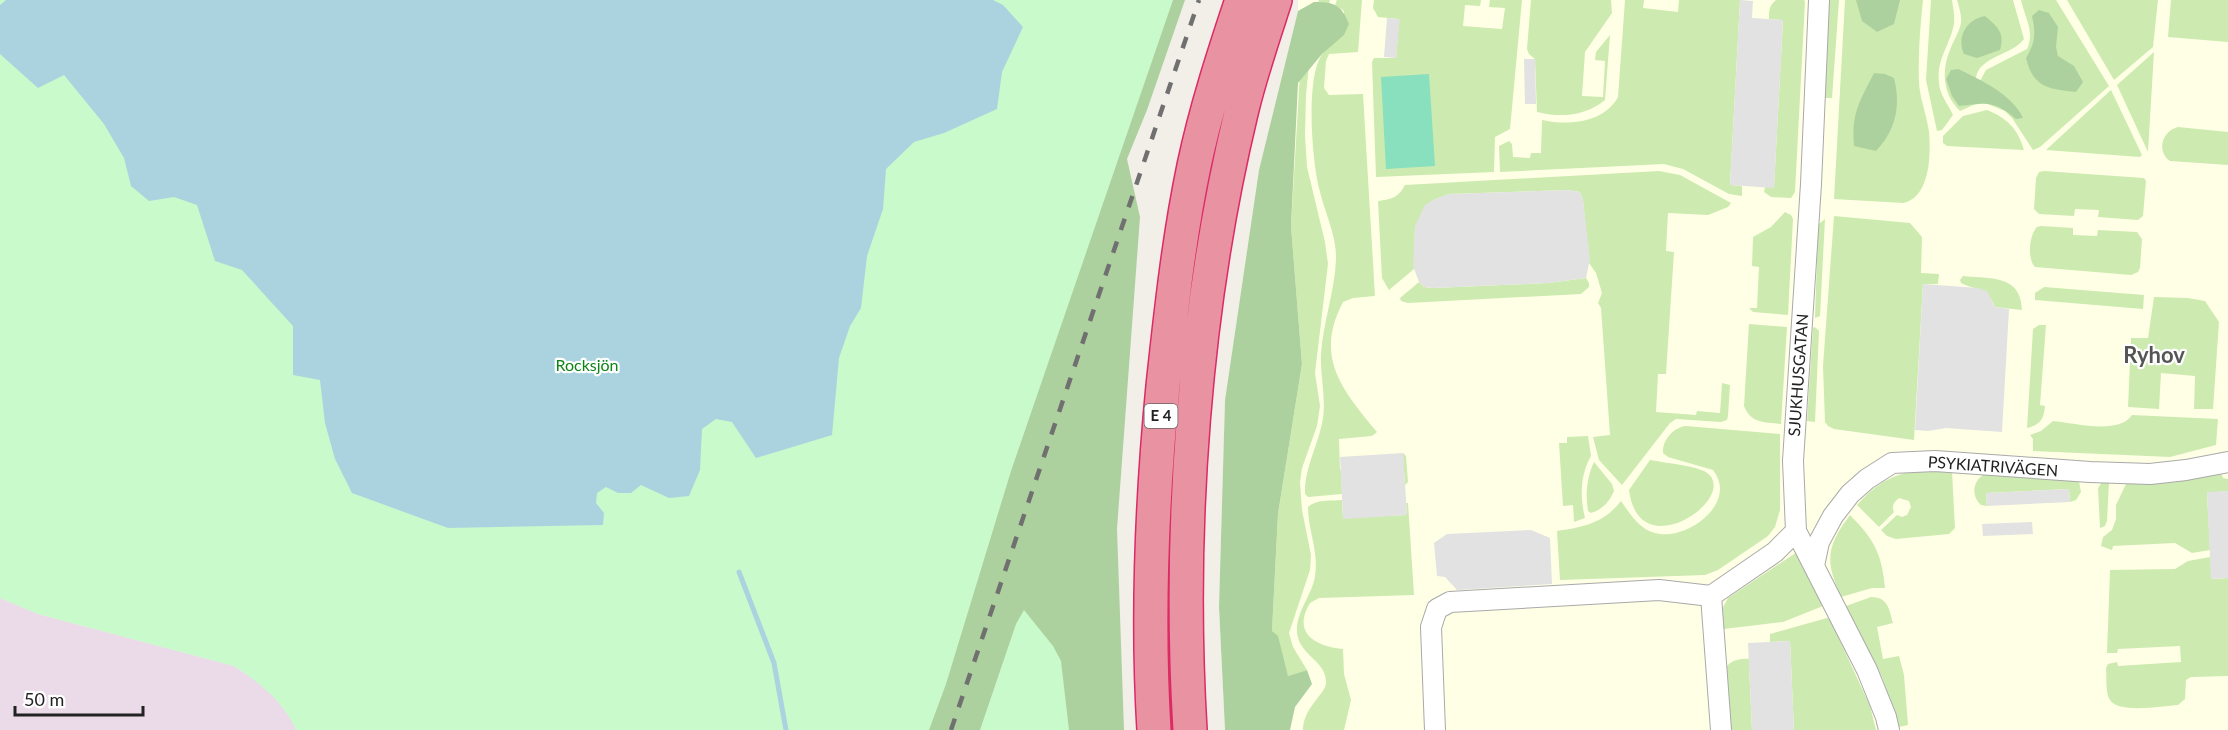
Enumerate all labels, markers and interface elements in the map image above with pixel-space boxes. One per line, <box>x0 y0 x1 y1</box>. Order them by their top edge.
street label: SJUKHUSGATAN <box>1784 313 1811 437</box>
district label: Ryhov <box>2123 341 2185 368</box>
park label: Rocksjön <box>555 355 619 374</box>
road number: E 4 <box>1144 404 1178 428</box>
street label: PSYKIATRIVÄGEN <box>1927 451 2059 480</box>
scale bar <box>15 679 142 717</box>
text: 50 m <box>24 688 64 710</box>

